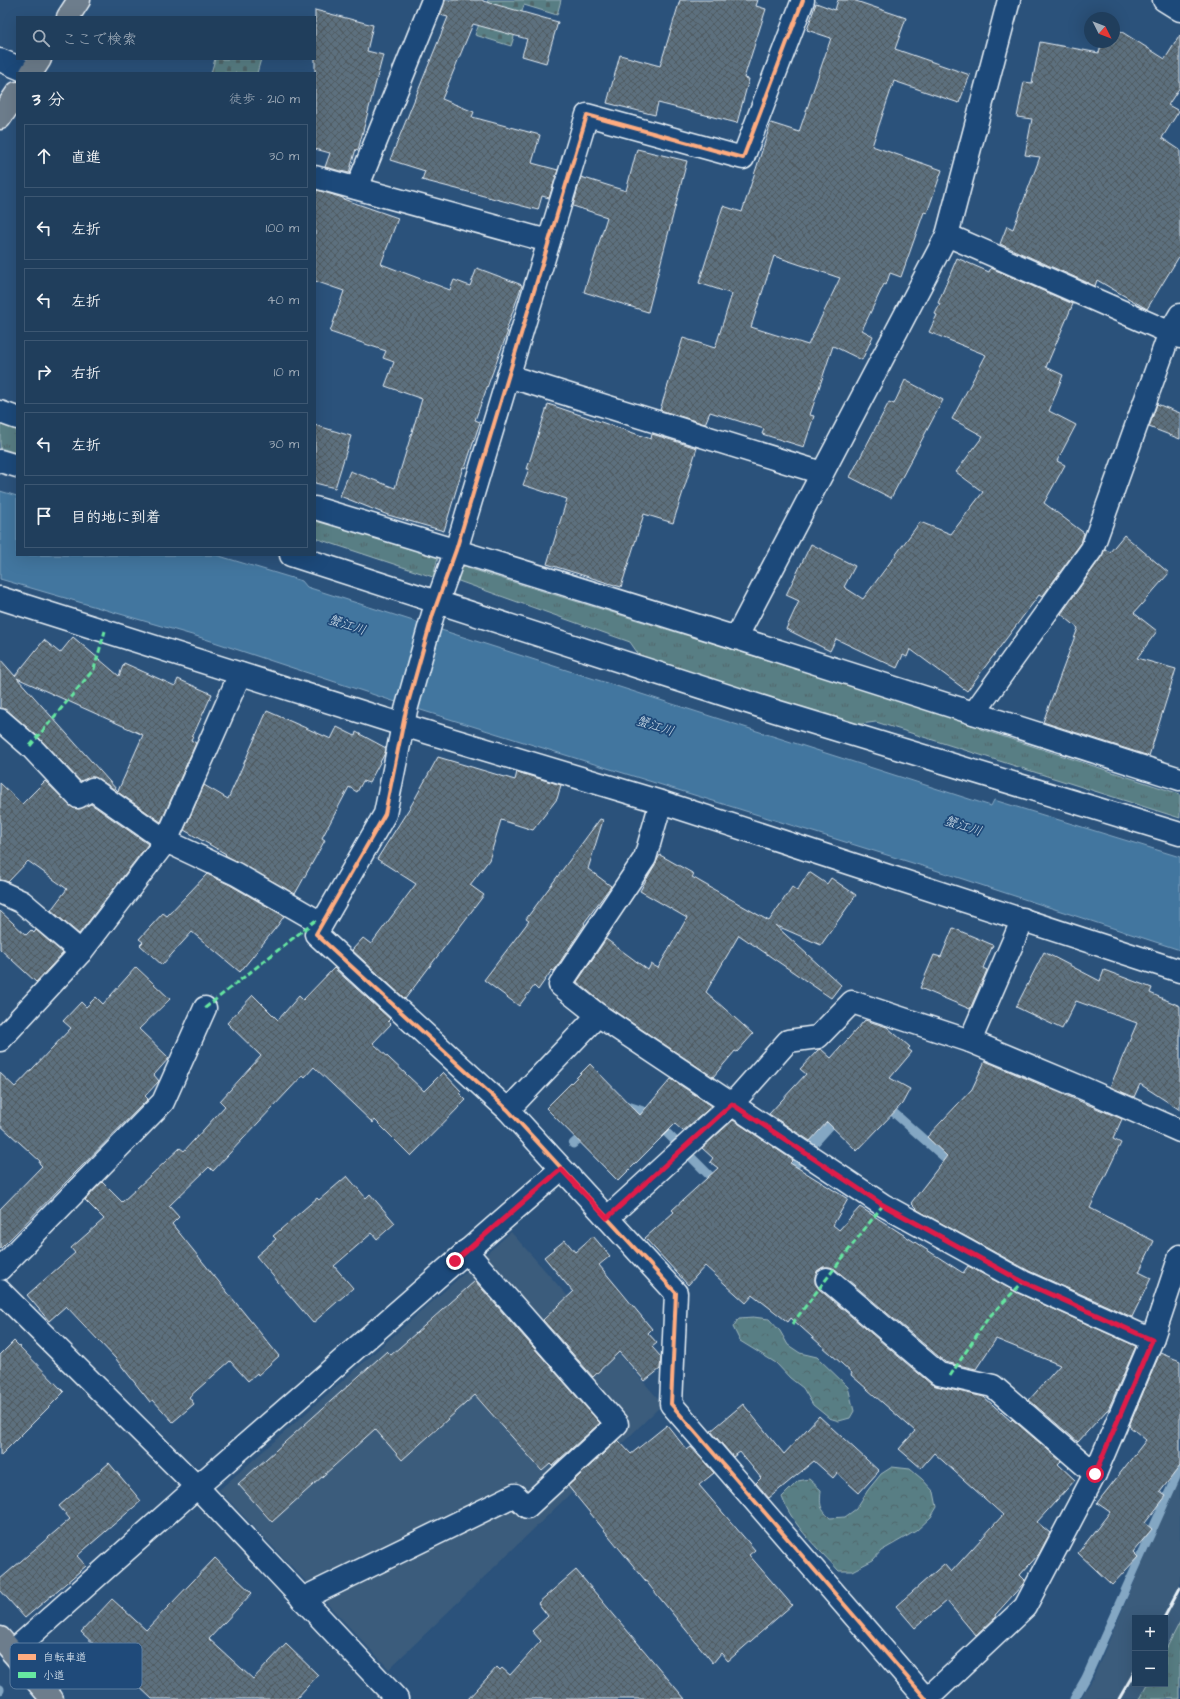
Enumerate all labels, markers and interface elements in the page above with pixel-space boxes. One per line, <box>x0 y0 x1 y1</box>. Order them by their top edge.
north arrow <box>1084 12 1120 48</box>
search box <box>16 16 316 60</box>
icon: search <box>30 27 52 49</box>
text: ここで検索 <box>62 29 137 50</box>
text: 3 分 <box>32 88 64 112</box>
text: 徒歩 · 210 m <box>229 90 300 108</box>
icon: ahead <box>33 145 55 167</box>
text: 直進 <box>71 147 101 168</box>
text: 30 m <box>269 147 299 165</box>
icon: left <box>33 217 55 239</box>
text: 左折 <box>71 219 101 240</box>
text: 100 m <box>266 219 299 237</box>
icon: left <box>33 289 55 311</box>
text: 左折 <box>71 291 101 312</box>
text: 40 m <box>267 291 299 309</box>
icon: right <box>33 361 55 383</box>
text: 右折 <box>71 363 101 384</box>
text: 10 m <box>274 363 299 381</box>
icon: left <box>33 433 55 455</box>
text: 左折 <box>71 435 101 456</box>
text: 30 m <box>269 435 299 453</box>
icon: arrive <box>33 505 55 527</box>
text: 目的地に到着 <box>71 507 161 528</box>
water label: 蟹江川 <box>326 610 368 640</box>
water label: 蟹江川 <box>634 711 676 741</box>
water label: 蟹江川 <box>942 811 984 841</box>
route end <box>446 1252 464 1270</box>
route start <box>1086 1465 1104 1483</box>
map controls <box>1132 1615 1168 1687</box>
button: + <box>1132 1615 1168 1651</box>
legend <box>10 1643 142 1689</box>
text: 自転車道 <box>43 1650 87 1665</box>
button: − <box>1132 1651 1168 1687</box>
text: 小道 <box>43 1668 65 1683</box>

